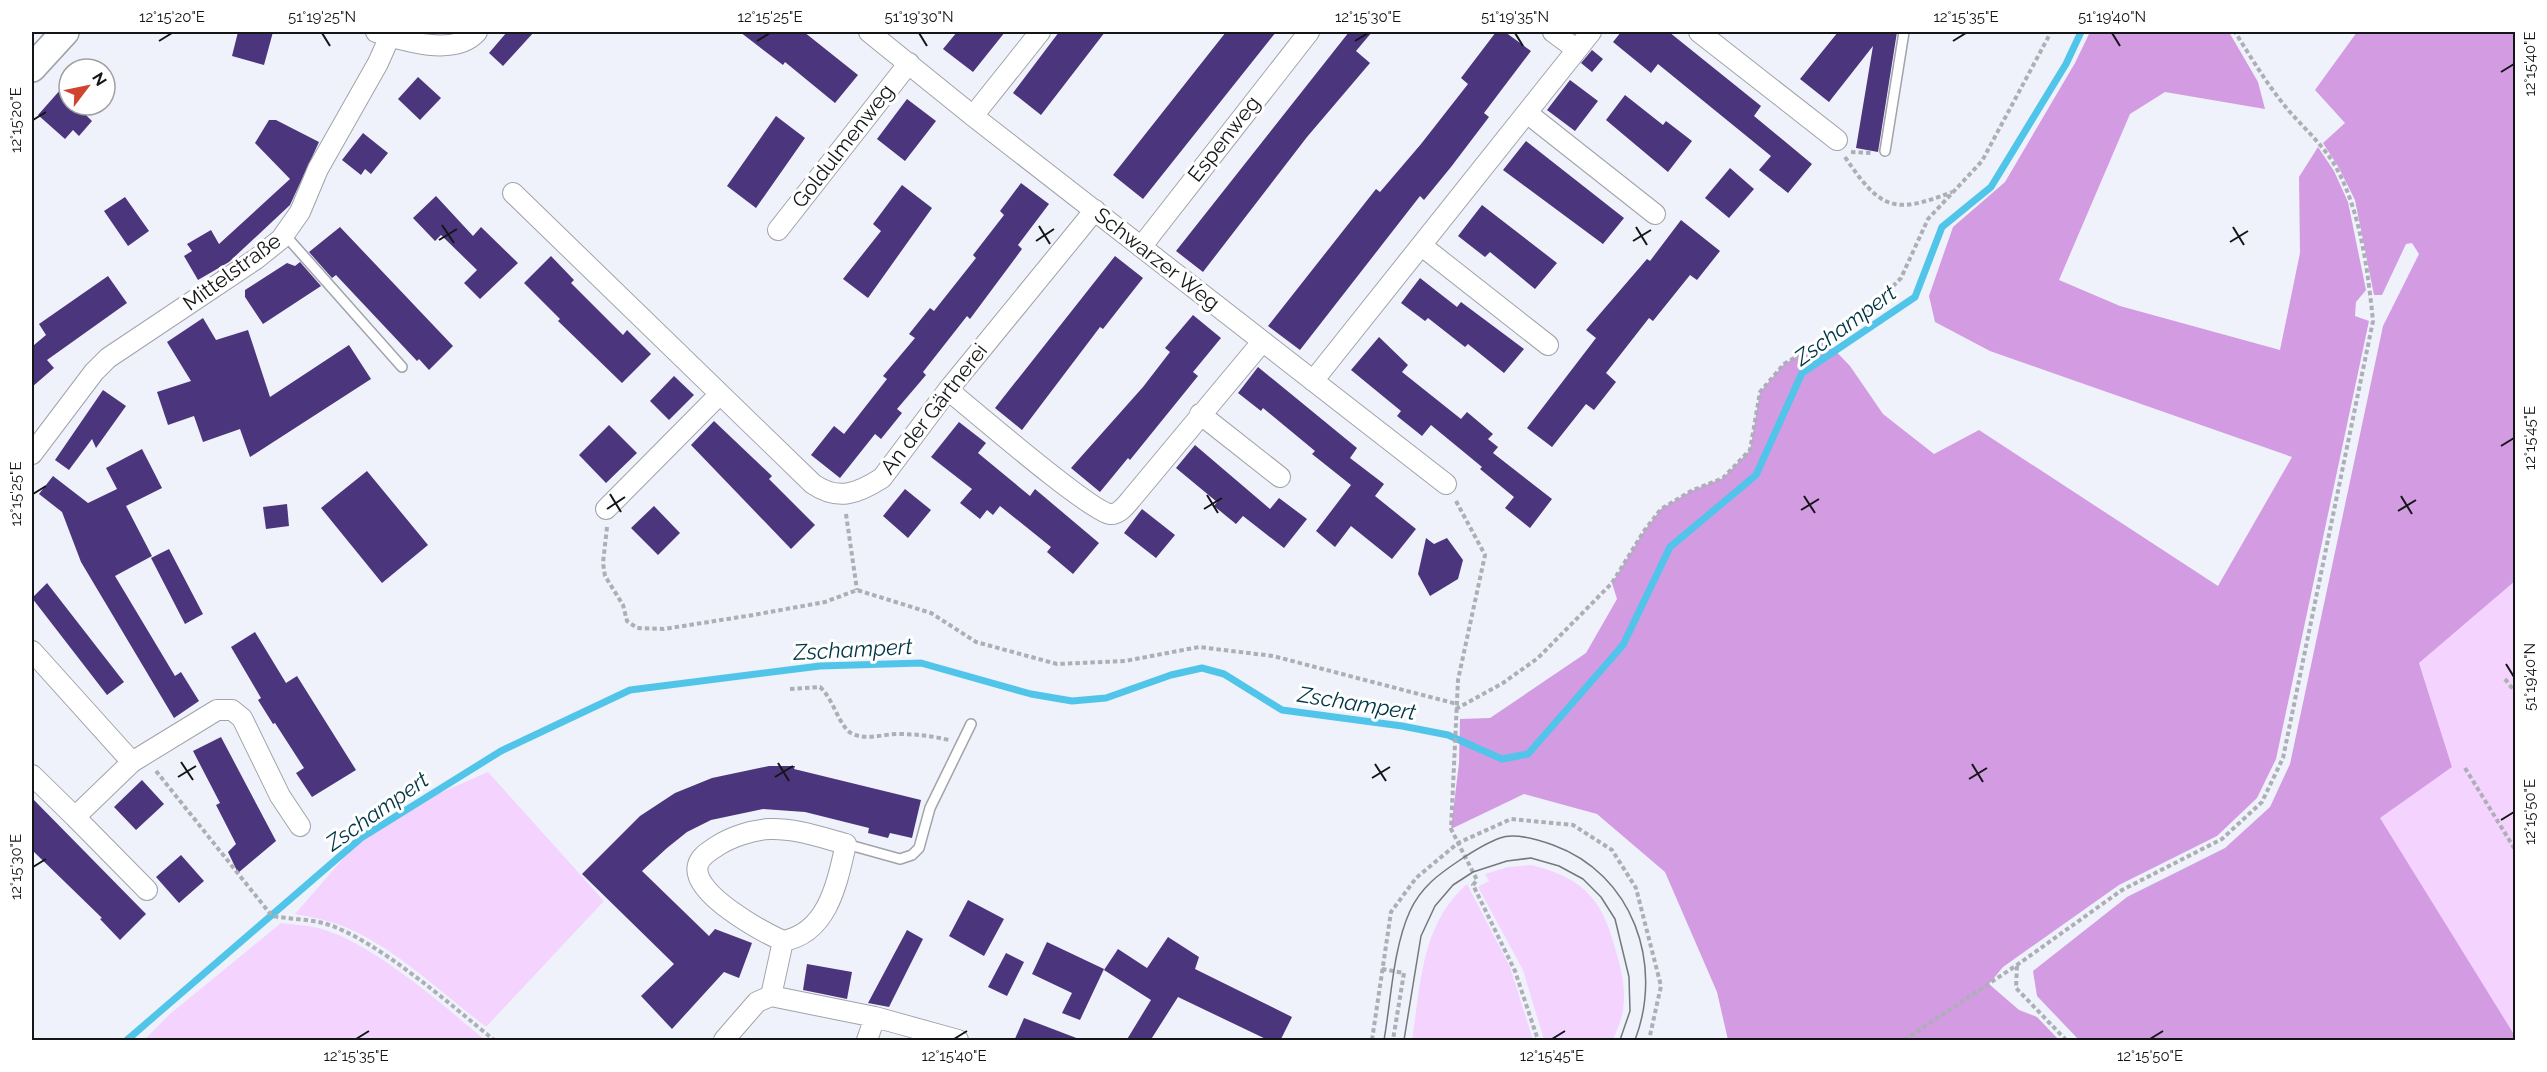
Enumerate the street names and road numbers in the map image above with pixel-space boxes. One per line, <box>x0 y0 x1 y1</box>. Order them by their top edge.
street label: Goldulmenweg <box>787 79 899 213</box>
street label: Espenweg <box>1182 91 1265 187</box>
street label: Schwarzer Weg <box>1090 202 1225 315</box>
street label: Mittelstraße <box>178 228 285 315</box>
street label: An der Gärtnerei <box>875 338 992 479</box>

